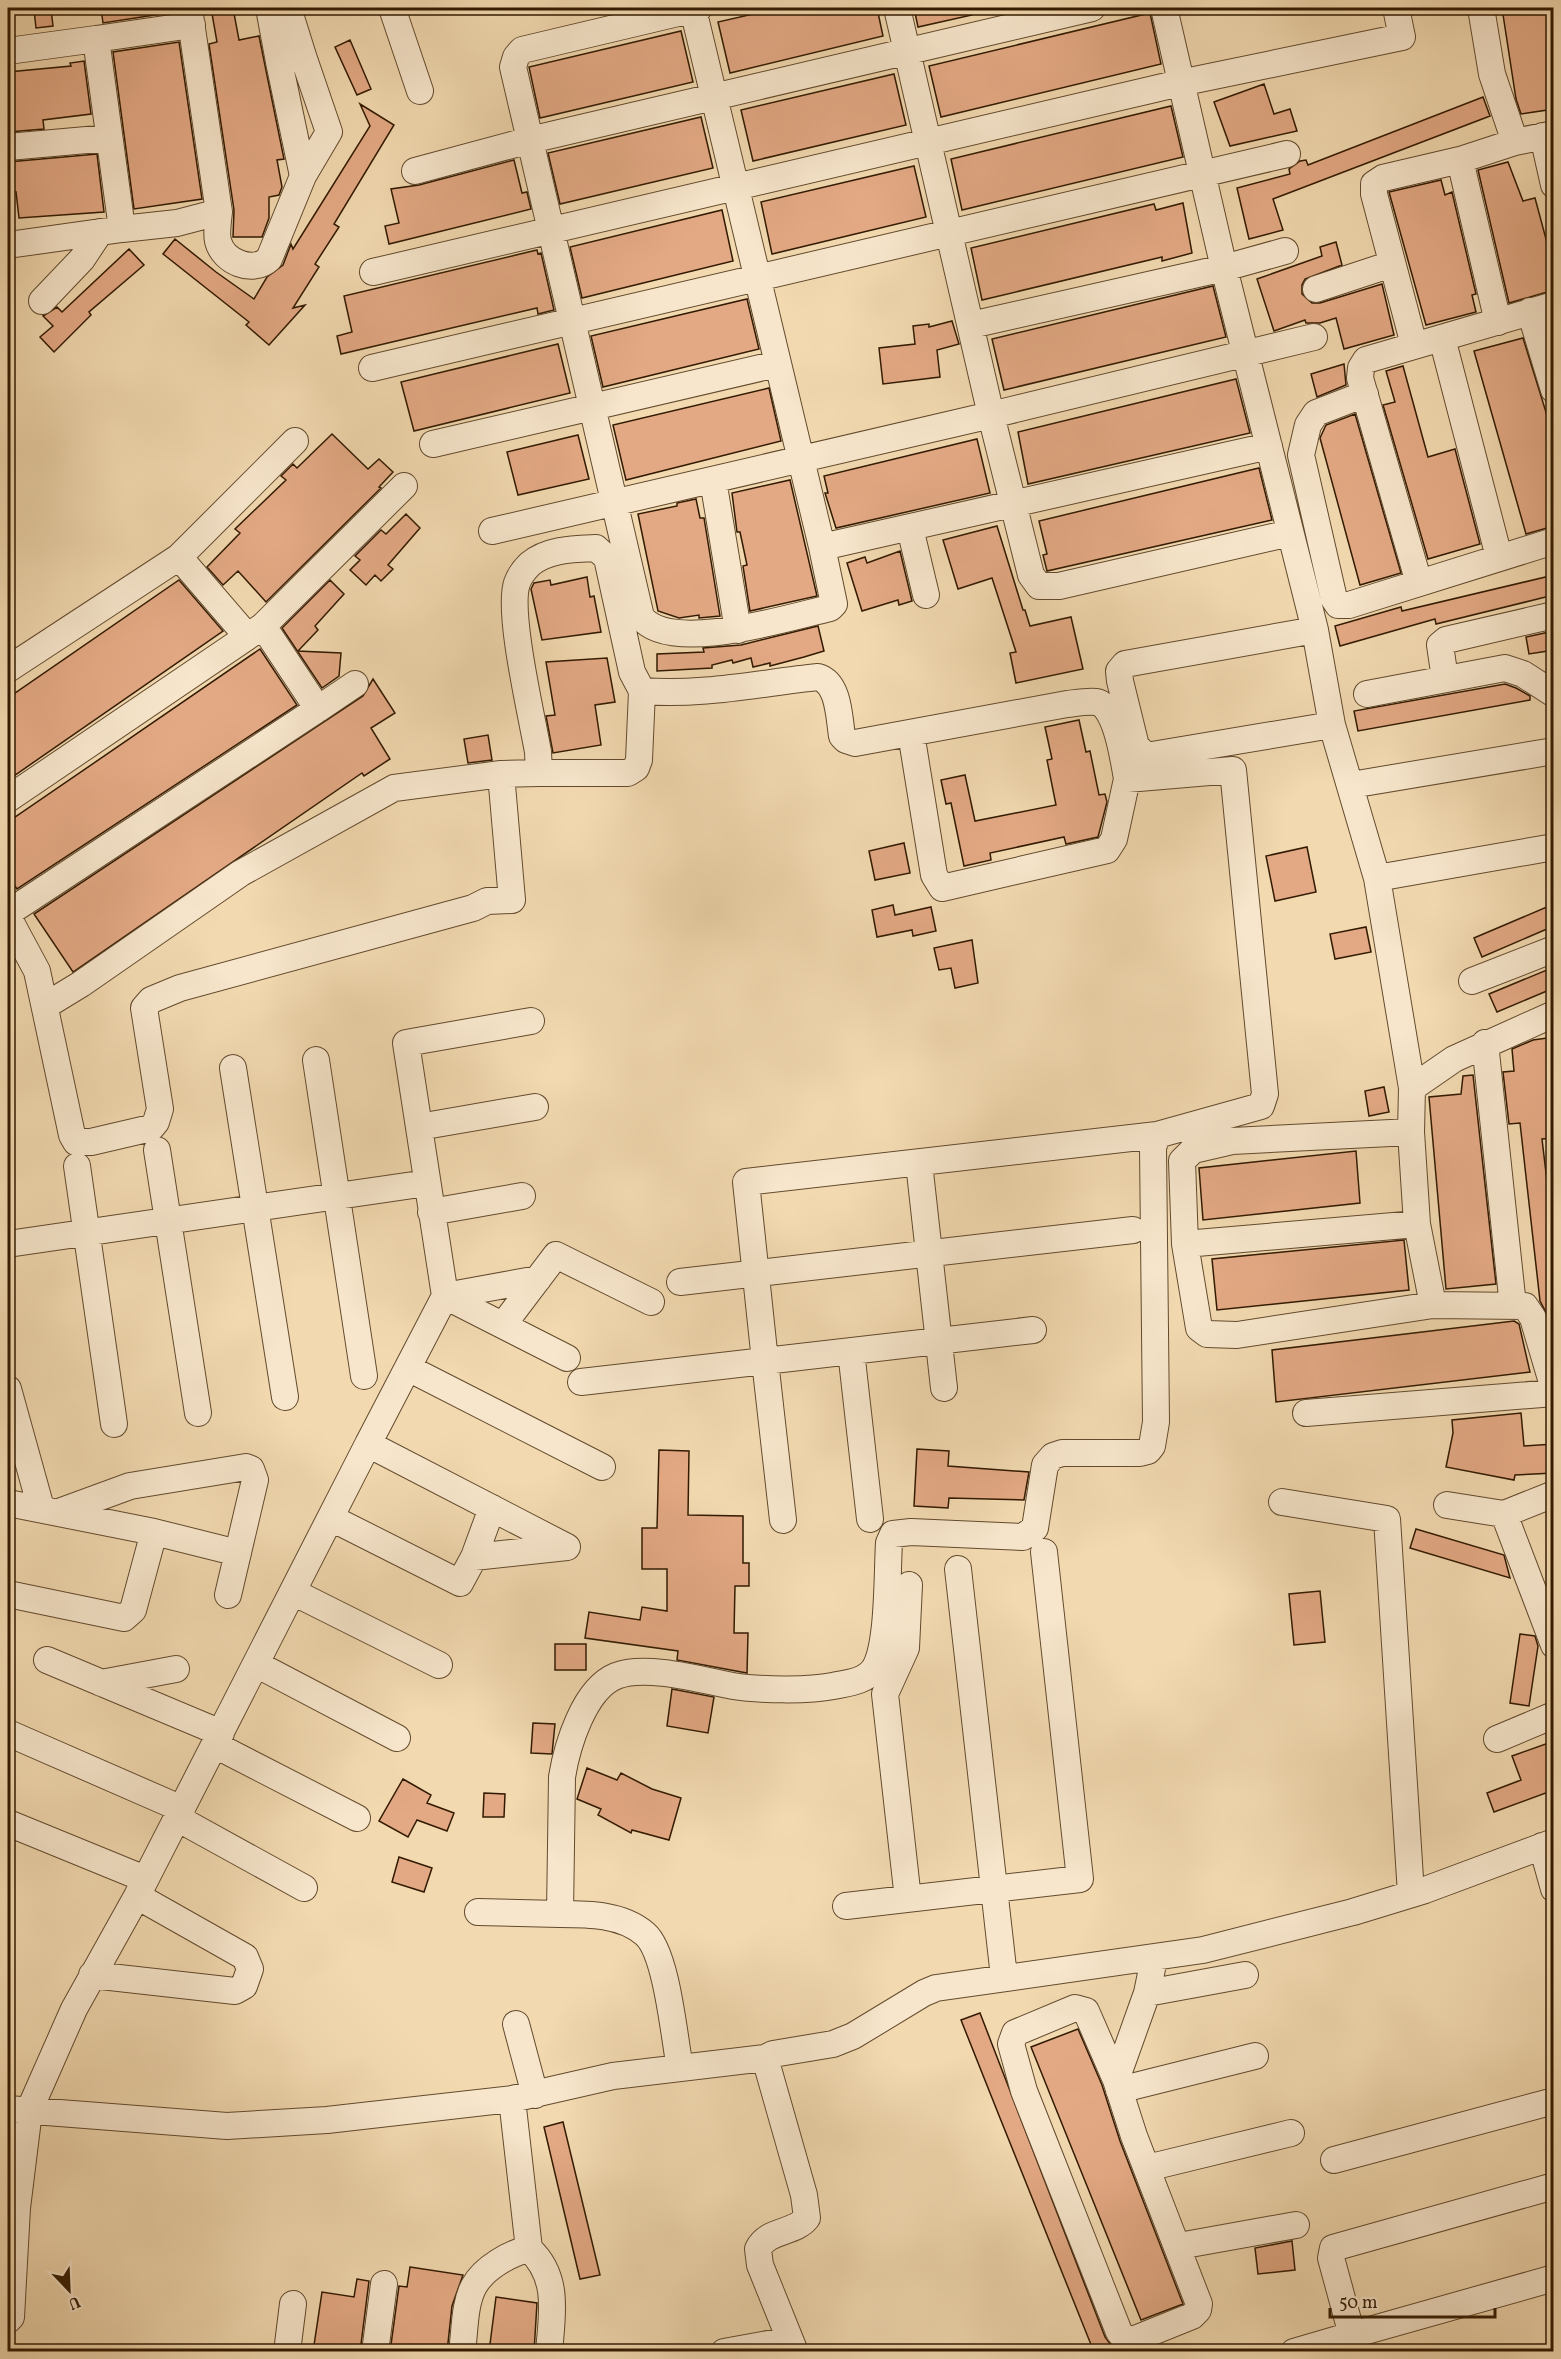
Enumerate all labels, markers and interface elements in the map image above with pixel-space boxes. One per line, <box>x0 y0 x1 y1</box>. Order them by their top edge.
north arrow <box>39 2260 99 2320</box>
scale bar <box>1330 2281 1495 2319</box>
text: U <box>65 2290 83 2314</box>
text: 50 m <box>1339 2291 1378 2316</box>

